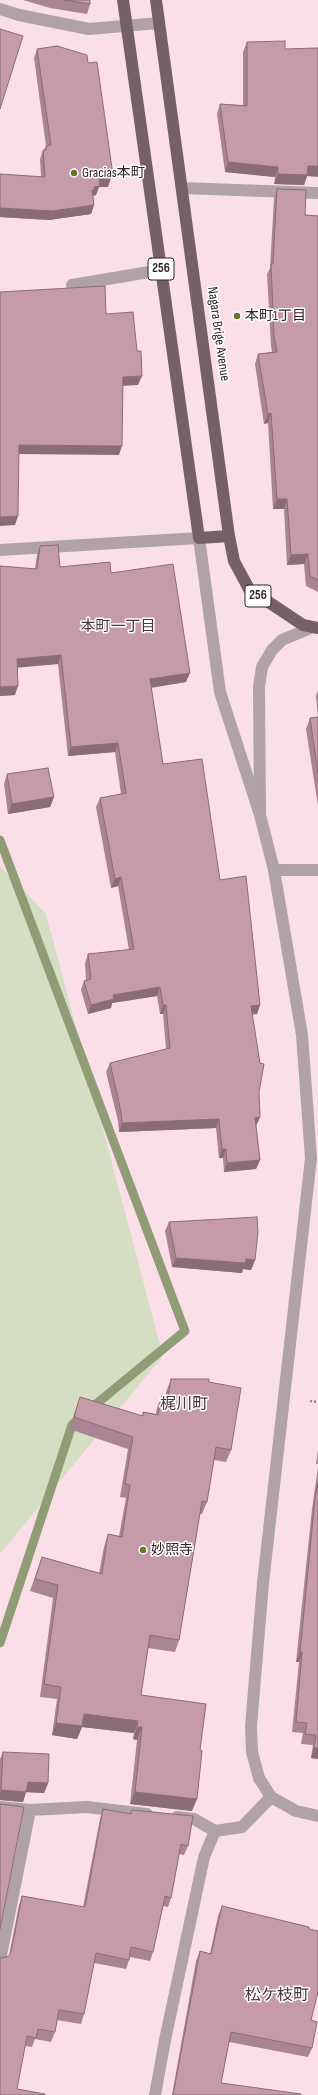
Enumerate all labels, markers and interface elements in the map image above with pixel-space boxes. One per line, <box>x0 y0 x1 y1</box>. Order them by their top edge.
place label: Gracias本町 <box>82 165 145 181</box>
marker: Gracias本町 <box>69 168 79 178</box>
road number: 256 <box>148 258 174 280</box>
street label: Nagara Brige Avenue <box>203 286 233 382</box>
place label: 本町1丁目 <box>245 308 306 324</box>
marker: 本町1丁目 <box>232 311 242 321</box>
road number: 256 <box>245 585 271 607</box>
district label: 本町一丁目 <box>81 618 155 636</box>
district label: 梶川町 <box>160 1395 208 1415</box>
place label: 妙照寺 <box>151 1542 193 1558</box>
marker: 妙照寺 <box>138 1545 148 1555</box>
district label: 松ケ枝町 <box>245 1986 309 2006</box>

